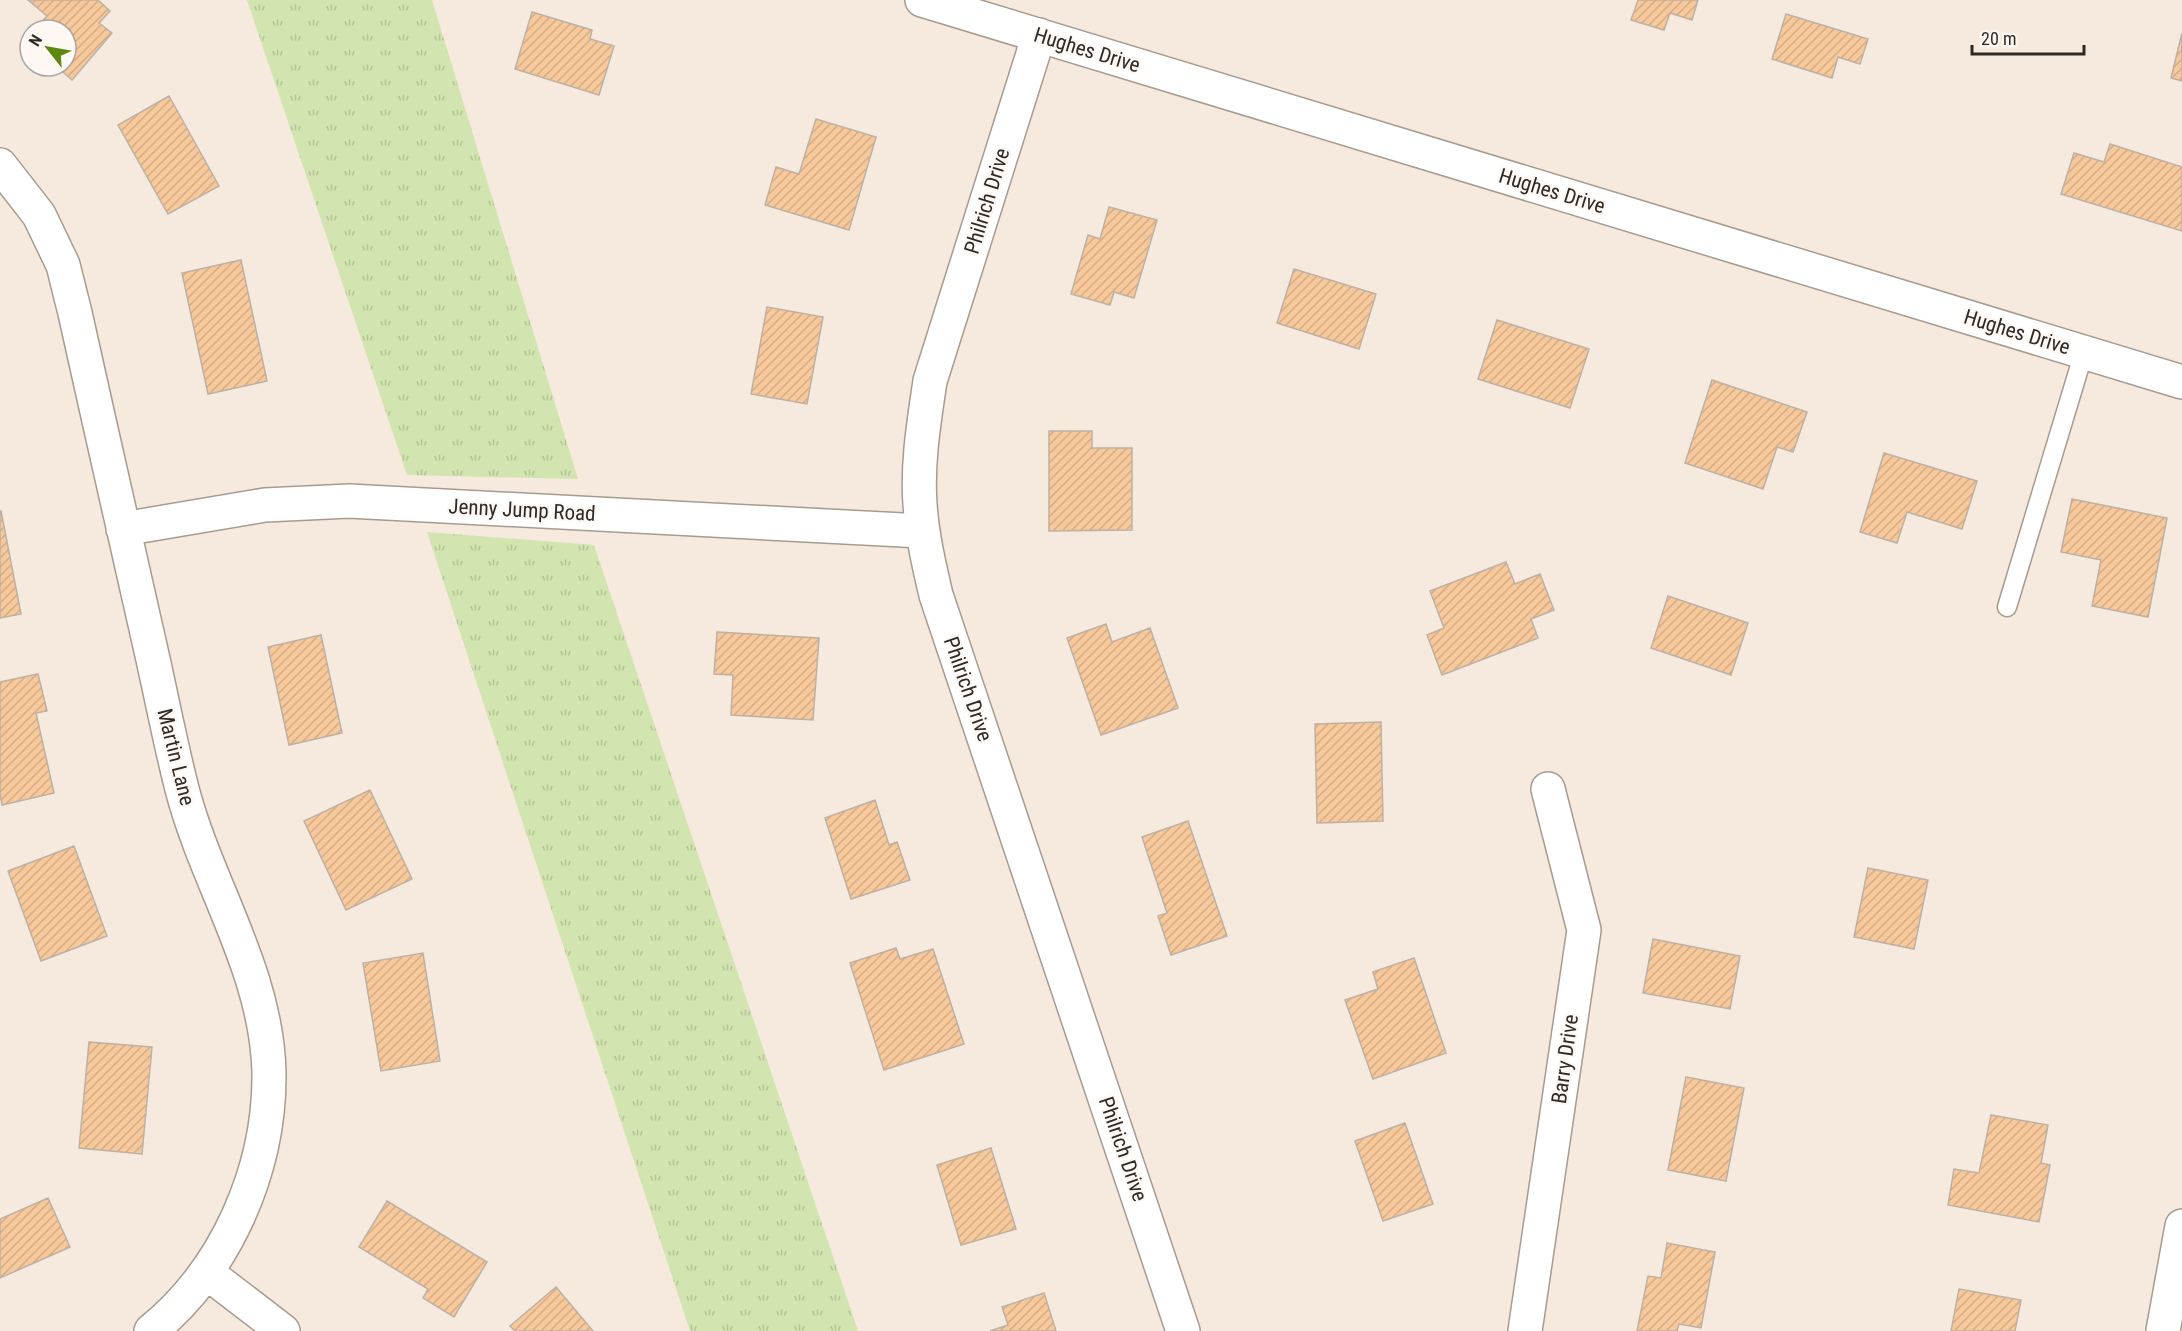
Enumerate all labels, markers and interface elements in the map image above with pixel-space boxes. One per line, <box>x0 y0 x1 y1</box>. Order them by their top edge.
north arrow <box>18 18 78 78</box>
scale bar <box>1972 18 2084 56</box>
street label: Hughes Drive <box>1031 22 1143 78</box>
text: 20 m <box>1981 28 2016 49</box>
text: N <box>25 31 46 50</box>
street label: Philrich Drive <box>960 145 1014 257</box>
street label: Hughes Drive <box>1496 163 1608 219</box>
street label: Hughes Drive <box>1961 304 2073 360</box>
street label: Jenny Jump Road <box>448 494 596 526</box>
street label: Philrich Drive <box>939 633 997 745</box>
street label: Martin Lane <box>152 706 200 808</box>
street label: Barry Drive <box>1547 1013 1583 1105</box>
street label: Philrich Drive <box>1094 1093 1152 1205</box>

